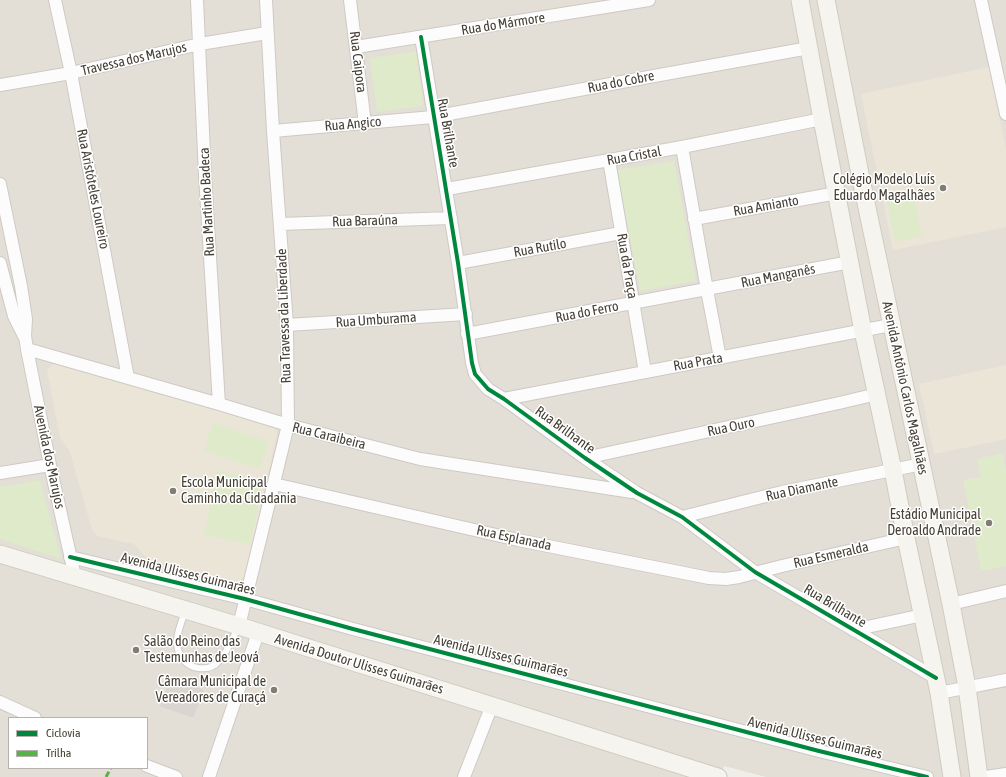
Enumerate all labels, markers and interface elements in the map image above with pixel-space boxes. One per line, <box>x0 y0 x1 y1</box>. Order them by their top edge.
street label: Rua do Mármore <box>460 9 546 39</box>
street label: Rua Caipora <box>346 30 370 94</box>
street label: Travessa dos Marujos <box>80 39 188 79</box>
street label: Rua do Cobre <box>586 67 656 97</box>
street label: Rua Brilhante <box>434 97 462 169</box>
street label: Rua Angico <box>324 113 382 135</box>
street label: Rua Aristóteles Loureiro <box>73 128 113 250</box>
street label: Rua Cristal <box>605 143 663 169</box>
street label: Rua Martinho Badeca <box>196 147 218 257</box>
place label: Colégio Modelo Luís Eduardo Magalhães <box>833 172 935 204</box>
marker: Colégio Modelo Luís Eduardo Magalhães <box>938 183 948 193</box>
street label: Rua Amianto <box>732 192 800 220</box>
street label: Rua Baraúna <box>332 211 398 231</box>
street label: Rua da Praça <box>613 232 641 300</box>
street label: Rua Rutilo <box>512 235 568 261</box>
street label: Rua Travessa da Liberdade <box>273 248 295 384</box>
street label: Rua Manganês <box>739 261 817 291</box>
street label: Rua do Ferro <box>554 298 620 326</box>
street label: Avenida Antônio Carlos Magalhães <box>878 300 932 476</box>
street label: Rua Umburama <box>335 309 417 331</box>
street label: Rua Prata <box>672 349 724 375</box>
street label: Rua Brilhante <box>532 403 598 457</box>
street label: Avenida dos Marujos <box>30 404 68 510</box>
street label: Rua Ouro <box>706 414 756 440</box>
street label: Rua Caraibeira <box>291 419 367 453</box>
street label: Rua Diamante <box>764 473 840 505</box>
place label: Escola Municipal Caminho da Cidadania <box>181 475 297 508</box>
marker: Escola Municipal Caminho da Cidadania <box>168 486 178 496</box>
place label: Estádio Municipal Deroaldo Andrade <box>887 507 981 540</box>
marker: Estádio Municipal Deroaldo Andrade <box>984 518 994 528</box>
street label: Rua Esplanada <box>475 522 553 554</box>
street label: Rua Esmeralda <box>792 538 870 572</box>
street label: Avenida Ulisses Guimarães <box>119 549 257 599</box>
street label: Rua Brilhante <box>801 581 869 631</box>
street label: Avenida Doutor Ulisses Guimarães <box>273 630 445 698</box>
street label: Avenida Ulisses Guimarães <box>432 631 570 681</box>
place label: Salão do Reino das Testemunhas de Jeová <box>144 634 259 666</box>
marker: Salão do Reino das Testemunhas de Jeová <box>131 645 141 655</box>
place label: Câmara Municipal de Vereadores de Curaçá <box>156 674 266 706</box>
marker: Câmara Municipal de Vereadores de Curaçá <box>269 685 279 695</box>
street label: Avenida Ulisses Guimarães <box>746 713 884 763</box>
legend <box>8 717 148 769</box>
text: Ciclovia <box>46 726 80 740</box>
text: Trilha <box>46 746 71 760</box>

